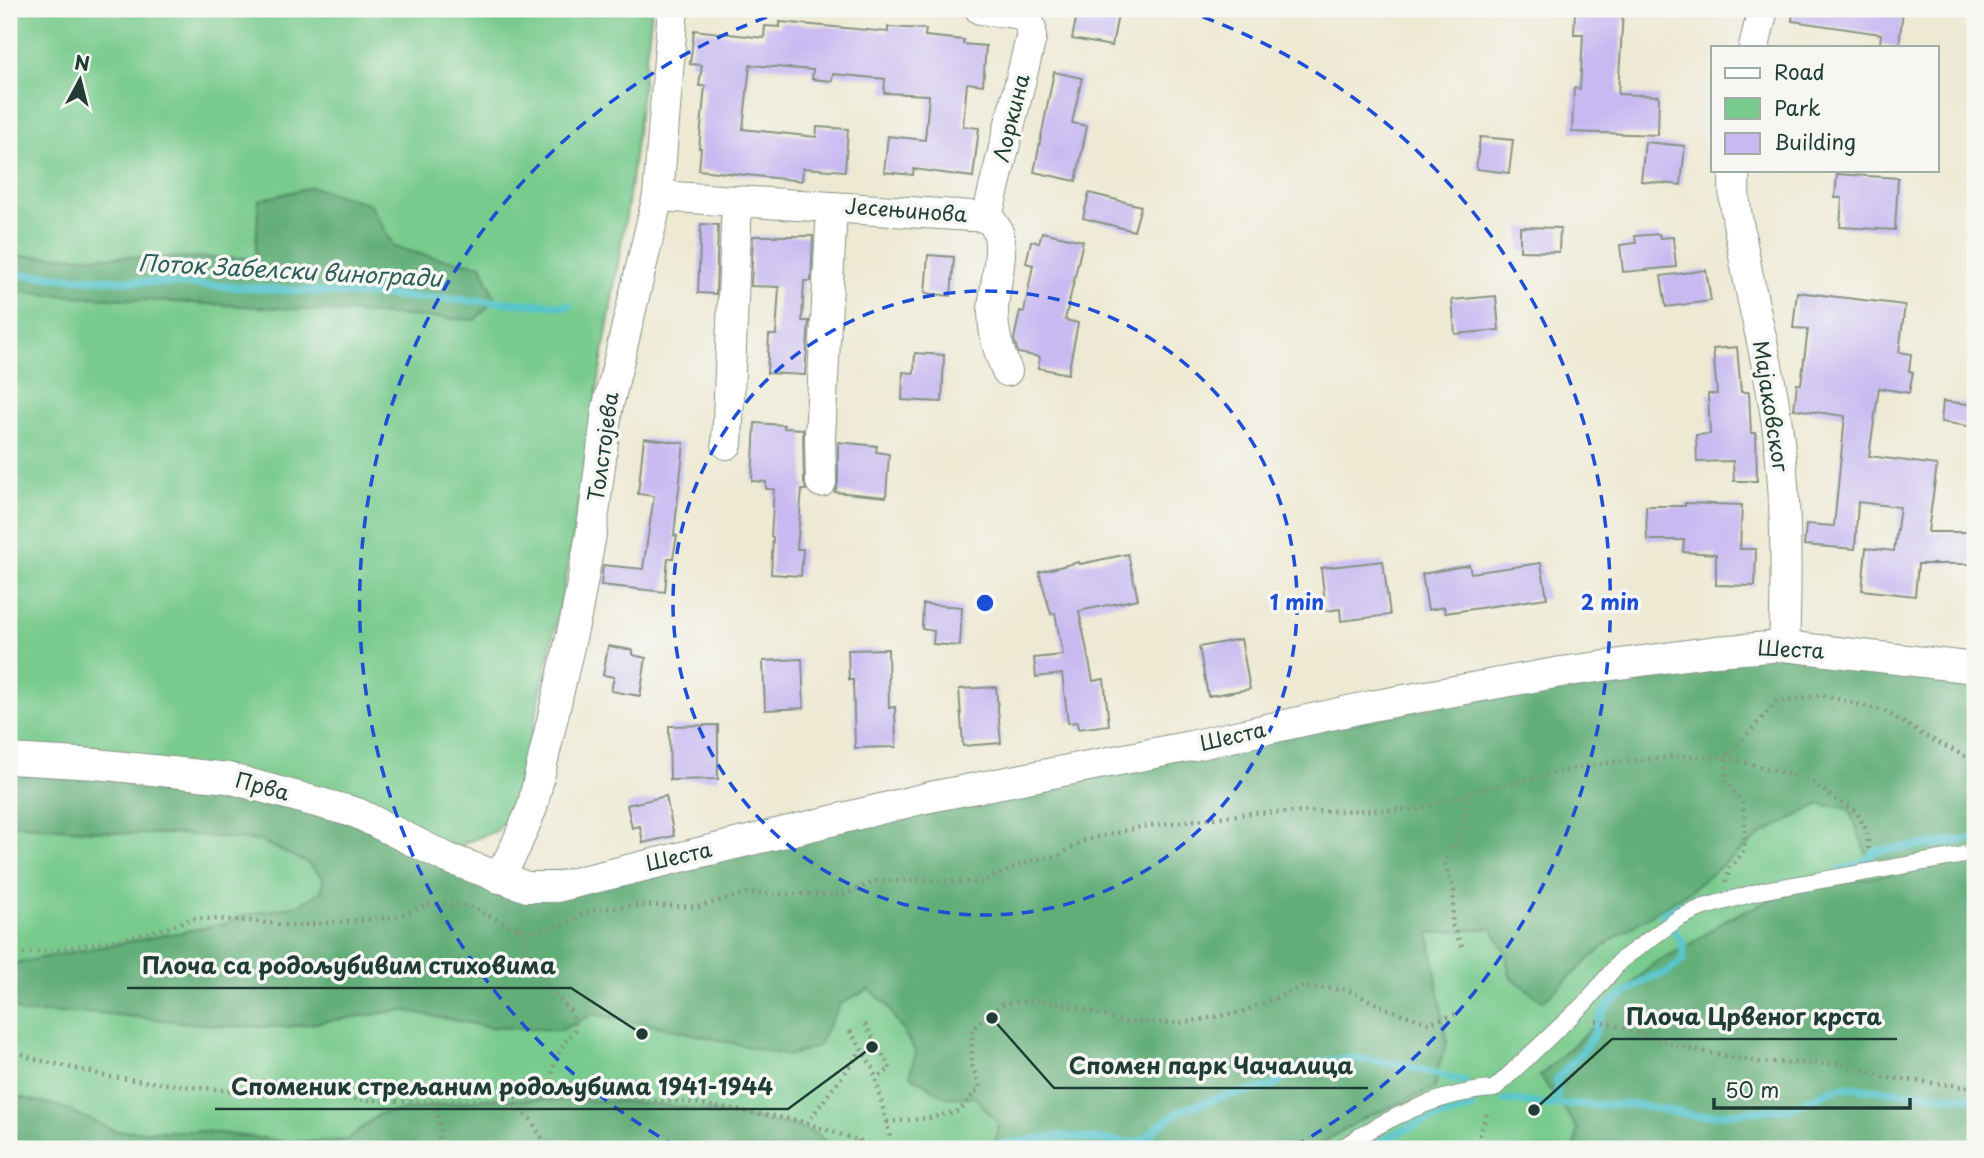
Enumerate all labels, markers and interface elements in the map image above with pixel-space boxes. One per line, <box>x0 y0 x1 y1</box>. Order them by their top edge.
north arrow <box>46 46 116 116</box>
legend <box>1711 46 1938 172</box>
text: N <box>73 47 91 77</box>
text: Road <box>1774 55 1825 87</box>
street label: Лоркина <box>984 69 1037 165</box>
text: Park <box>1774 91 1821 123</box>
text: Building <box>1774 125 1856 157</box>
street label: Јесењинова <box>844 189 968 229</box>
water label: Поток Забелски виногради <box>137 244 444 295</box>
street label: Мајаковског <box>1746 338 1798 474</box>
street label: Толстојева <box>578 390 626 504</box>
text: 1 min <box>1270 585 1324 617</box>
text: 2 min <box>1581 585 1639 617</box>
centre of rings <box>973 591 997 615</box>
street label: Шеста <box>1757 630 1825 666</box>
street label: Шеста <box>1196 712 1269 758</box>
street label: Прва <box>232 763 293 808</box>
street label: Шеста <box>642 832 715 878</box>
callout: Плоча са родољубивим стиховима <box>127 944 571 988</box>
text: Плоча са родољубивим стиховима <box>142 947 556 982</box>
callout: Плоча Црвеног крста <box>1612 995 1897 1039</box>
text: Плоча Црвеног крста <box>1626 998 1882 1033</box>
callout: Спомен парк Чачалица <box>1054 1044 1368 1088</box>
text: Спомен парк Чачалица <box>1069 1047 1353 1082</box>
callout: Споменик стрељаним родољубима 1941-1944 <box>215 1065 788 1109</box>
scale bar <box>1714 1067 1910 1111</box>
text: Споменик стрељаним родољубима 1941-1944 <box>231 1068 773 1103</box>
text: 50 m <box>1725 1073 1779 1105</box>

